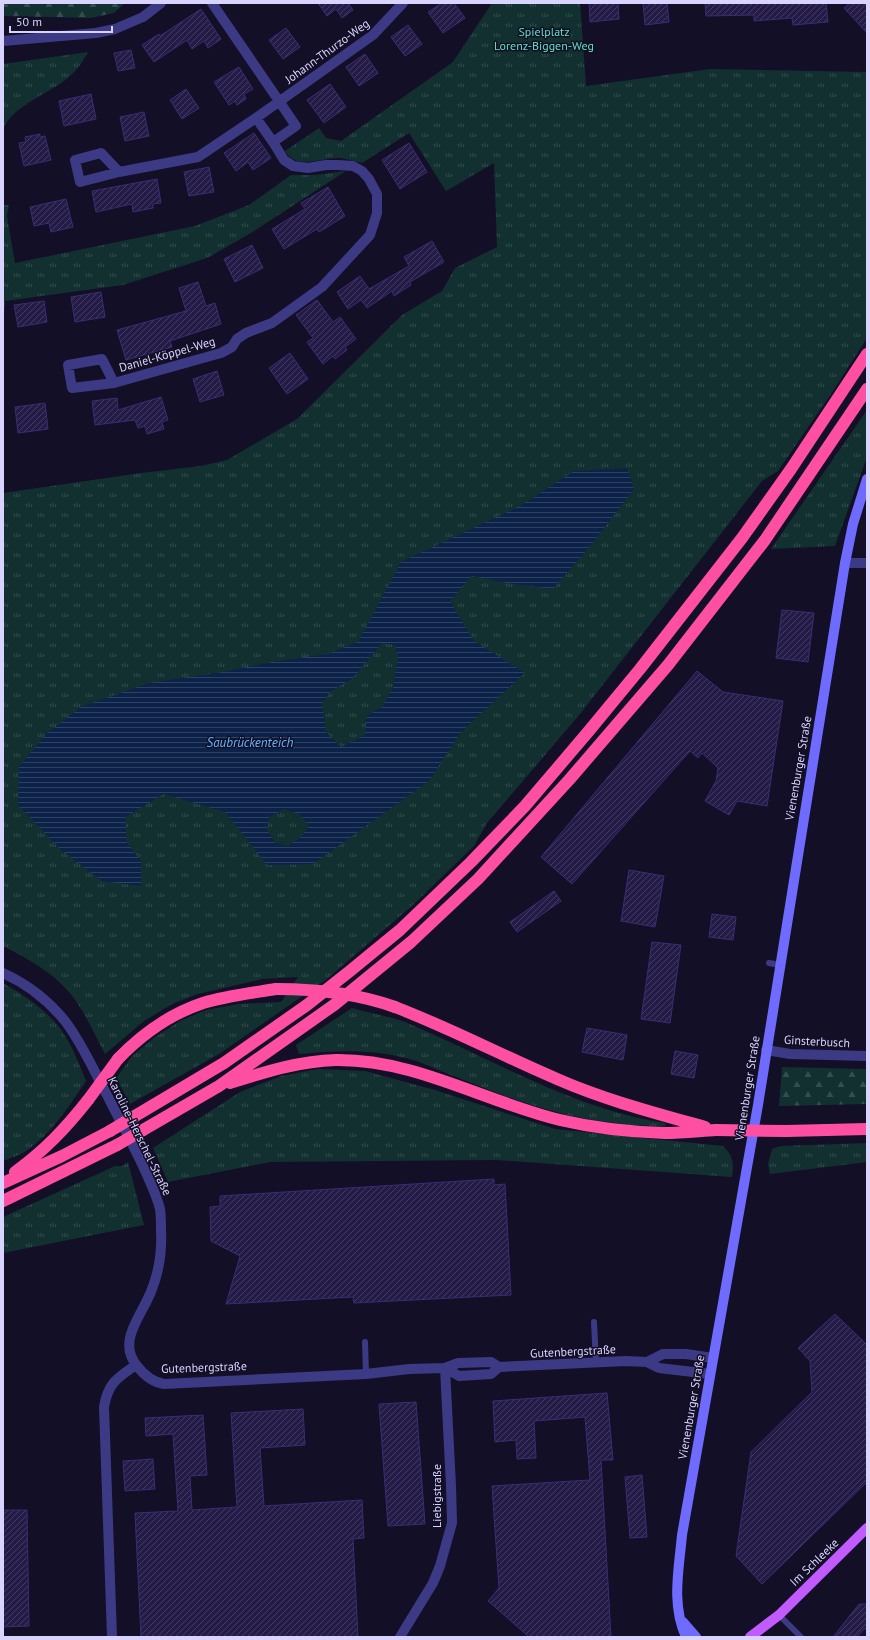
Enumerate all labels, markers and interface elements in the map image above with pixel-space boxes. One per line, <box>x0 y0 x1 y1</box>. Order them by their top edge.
scale bar <box>10 8 112 34</box>
text: 50 m <box>16 14 42 29</box>
street label: Johann-Thurzo-Weg <box>281 15 372 87</box>
park label: Spielplatz Lorenz-Biggen-Weg <box>494 24 594 53</box>
street label: Daniel-Köppel-Weg <box>117 333 217 375</box>
street label: Vienenburger Straße <box>781 715 815 822</box>
water label: Saubrückenteich <box>207 734 294 751</box>
street label: Ginsterbusch <box>784 1032 850 1050</box>
street label: Vienenburger Straße <box>731 1035 763 1142</box>
street label: Karoline-Herschel-Straße <box>105 1074 175 1198</box>
street label: Gutenbergstraße <box>530 1341 616 1361</box>
street label: Vienenburger Straße <box>674 1354 708 1461</box>
street label: Gutenbergstraße <box>161 1358 247 1376</box>
street label: Liebigstraße <box>429 1464 444 1528</box>
street label: Im Schleeke <box>786 1535 842 1589</box>

